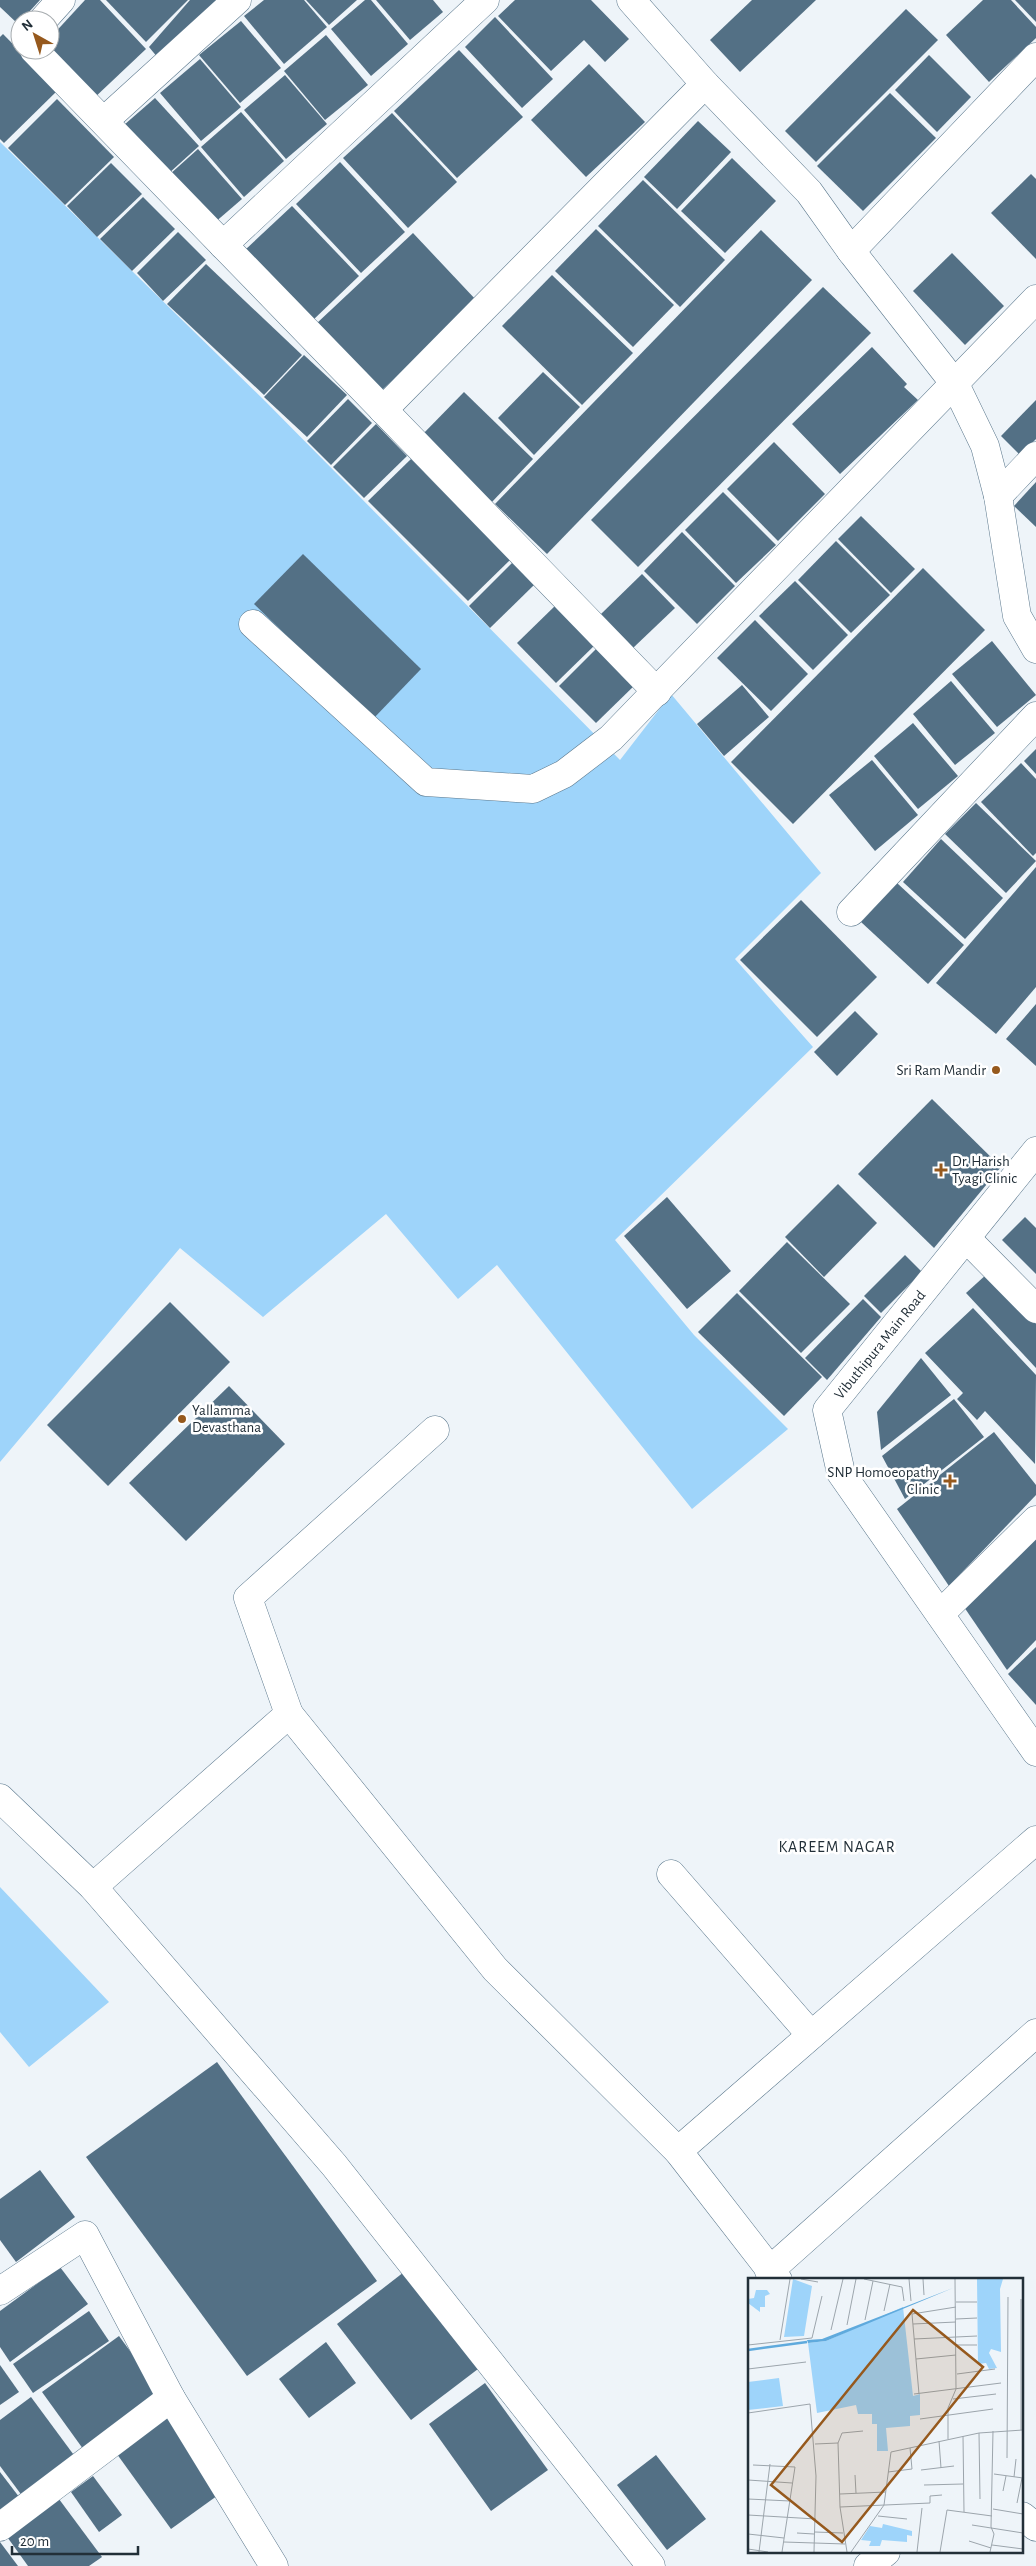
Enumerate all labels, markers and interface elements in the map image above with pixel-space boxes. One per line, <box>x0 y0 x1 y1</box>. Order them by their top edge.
north arrow <box>10 10 60 60</box>
text: N <box>19 17 36 34</box>
place label: Sri Ram Mandir <box>896 1063 986 1078</box>
marker: Sri Ram Mandir <box>990 1064 1002 1076</box>
place label: Dr. Harish Tyagi Clinic <box>952 1154 1017 1186</box>
marker: Dr. Harish Tyagi Clinic <box>934 1163 948 1177</box>
street label: Vibuthipura Main Road <box>832 1288 929 1402</box>
place label: Yallamma Devasthana <box>192 1403 261 1435</box>
marker: Yallamma Devasthana <box>176 1413 188 1425</box>
place label: SNP Homoeopathy Clinic <box>827 1465 940 1497</box>
marker: SNP Homoeopathy Clinic <box>943 1474 957 1488</box>
district label: KAREEM NAGAR <box>778 1839 896 1855</box>
inset map <box>748 2278 1024 2554</box>
scale bar <box>12 2524 139 2556</box>
text: 20 m <box>20 2534 49 2549</box>

